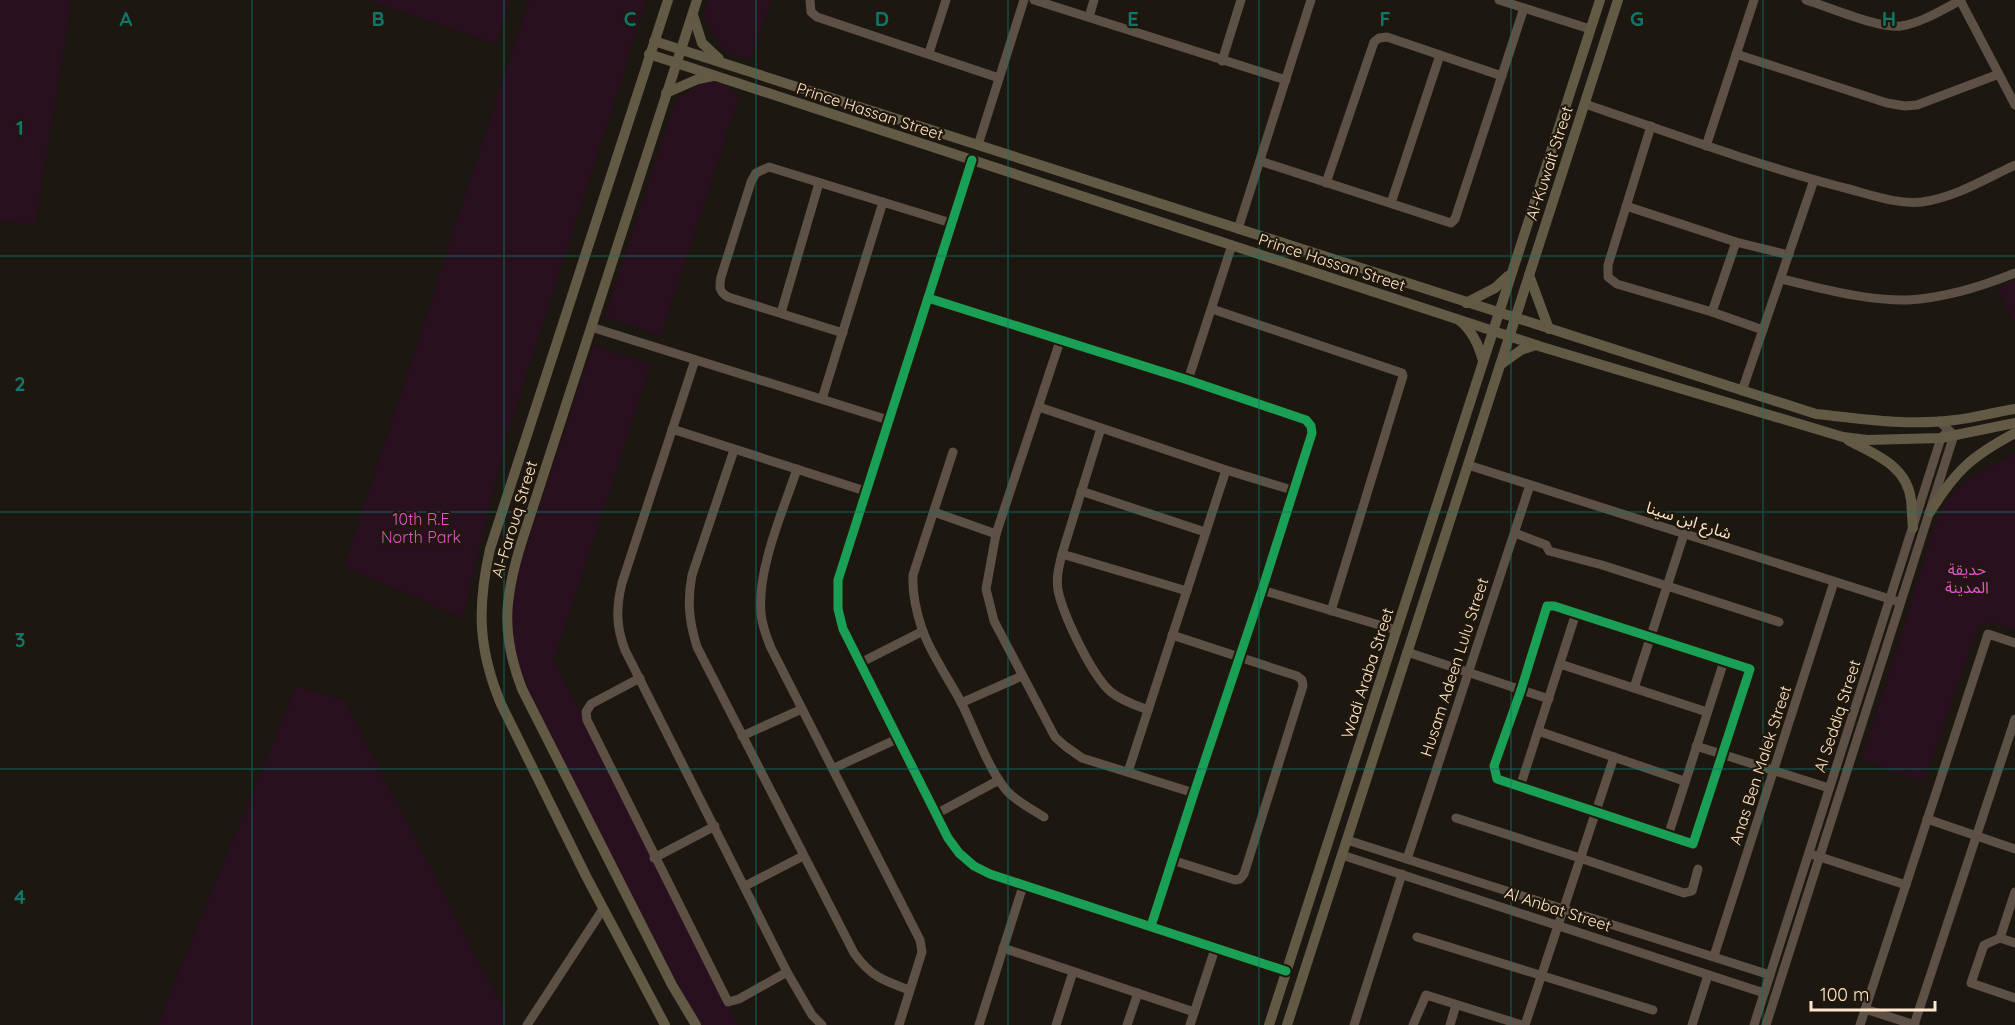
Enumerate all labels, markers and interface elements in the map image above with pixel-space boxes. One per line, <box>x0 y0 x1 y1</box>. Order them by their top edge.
text: A <box>120 6 133 31</box>
text: B <box>371 6 385 31</box>
text: C <box>624 6 637 31</box>
text: D <box>875 6 889 31</box>
text: E <box>1127 6 1139 31</box>
text: F <box>1379 6 1391 31</box>
text: G <box>1630 6 1644 31</box>
text: H <box>1882 6 1896 31</box>
street label: Prince Hassan Street <box>794 78 946 144</box>
street label: Al-Kuwait Street <box>1521 103 1577 223</box>
text: 1 <box>16 115 24 140</box>
street label: Prince Hassan Street <box>1256 229 1408 295</box>
text: 2 <box>14 371 26 396</box>
street label: Al-Farouq Street <box>487 458 541 580</box>
street label: شارع ابن سينا <box>1643 497 1734 546</box>
park label: 10th R.E North Park <box>381 509 461 547</box>
park label: حديقة المدينة <box>1945 559 1989 597</box>
street label: Husam Adeen Lulu Street <box>1416 575 1492 759</box>
street label: Wadi Araba Street <box>1336 605 1398 741</box>
text: 3 <box>15 627 25 652</box>
street label: Al Seddiq Street <box>1809 657 1865 775</box>
street label: Anas Ben Malek Street <box>1725 683 1795 847</box>
street label: Al Anbat Street <box>1502 882 1614 936</box>
text: 4 <box>14 884 26 909</box>
scale bar <box>1811 974 1936 1012</box>
text: 100 m <box>1820 983 1869 1006</box>

